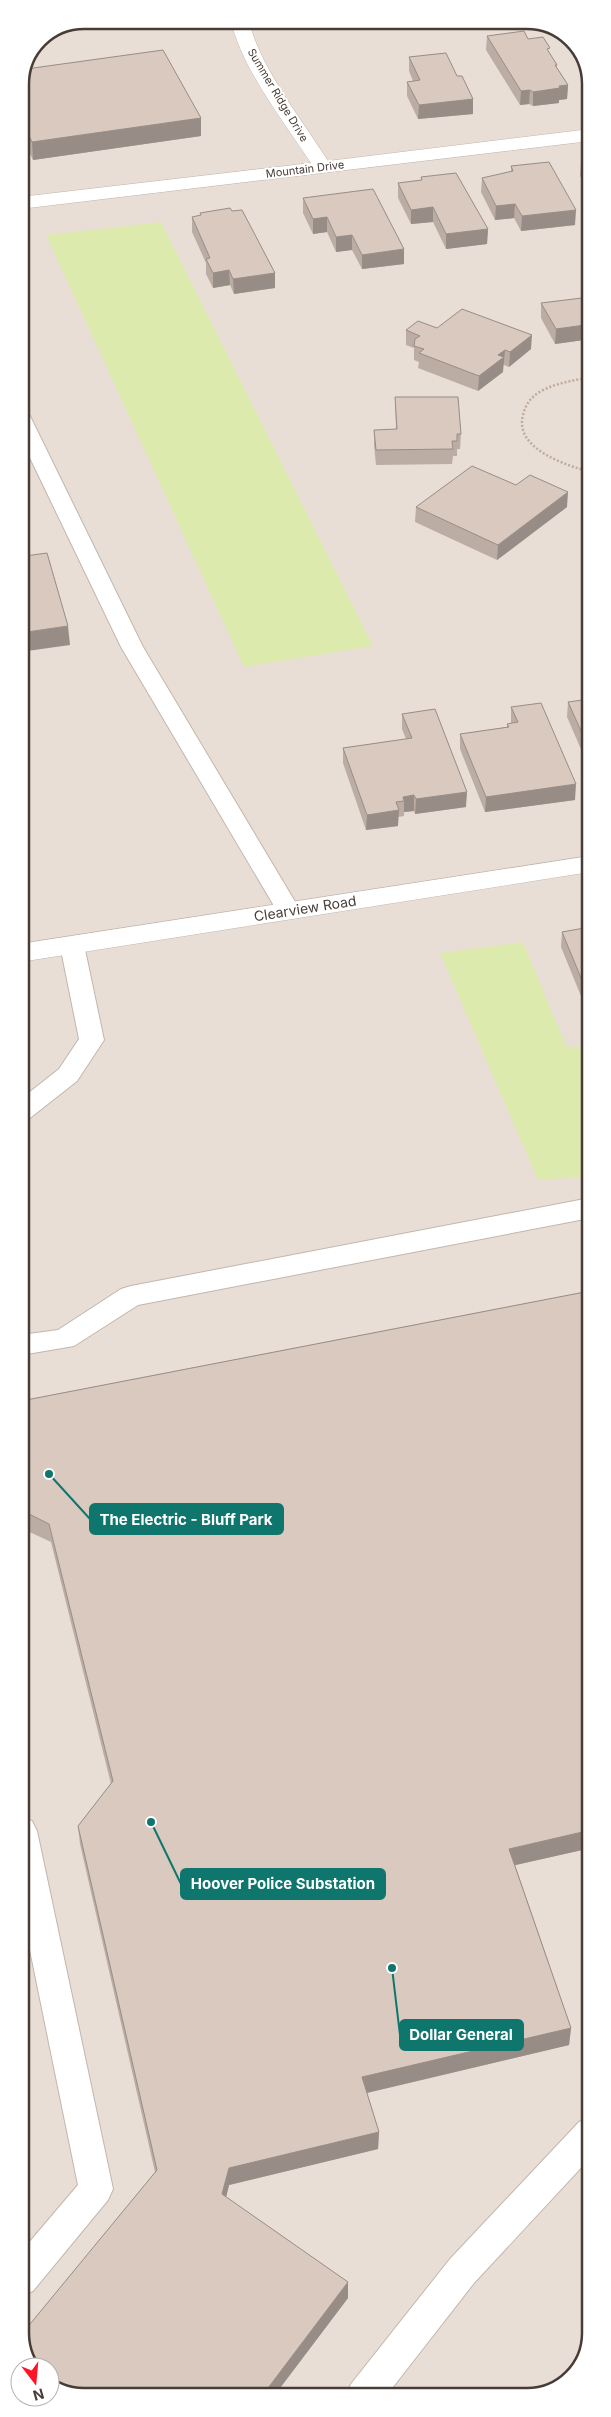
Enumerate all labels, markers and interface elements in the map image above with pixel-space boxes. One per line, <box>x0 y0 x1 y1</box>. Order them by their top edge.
street label: Summer Ridge Drive <box>245 46 311 144</box>
street label: Mountain Drive <box>265 157 345 181</box>
street label: Clearview Road <box>253 892 357 924</box>
callout: The Electric - Bluff Park <box>90 1504 283 1534</box>
text: The Electric - Bluff Park <box>100 1510 273 1529</box>
callout: Hoover Police Substation <box>181 1869 385 1899</box>
text: Hoover Police Substation <box>191 1874 375 1893</box>
callout: Dollar General <box>400 2020 523 2050</box>
text: Dollar General <box>409 2025 513 2044</box>
north arrow <box>10 2357 60 2407</box>
text: N <box>31 2385 46 2405</box>

